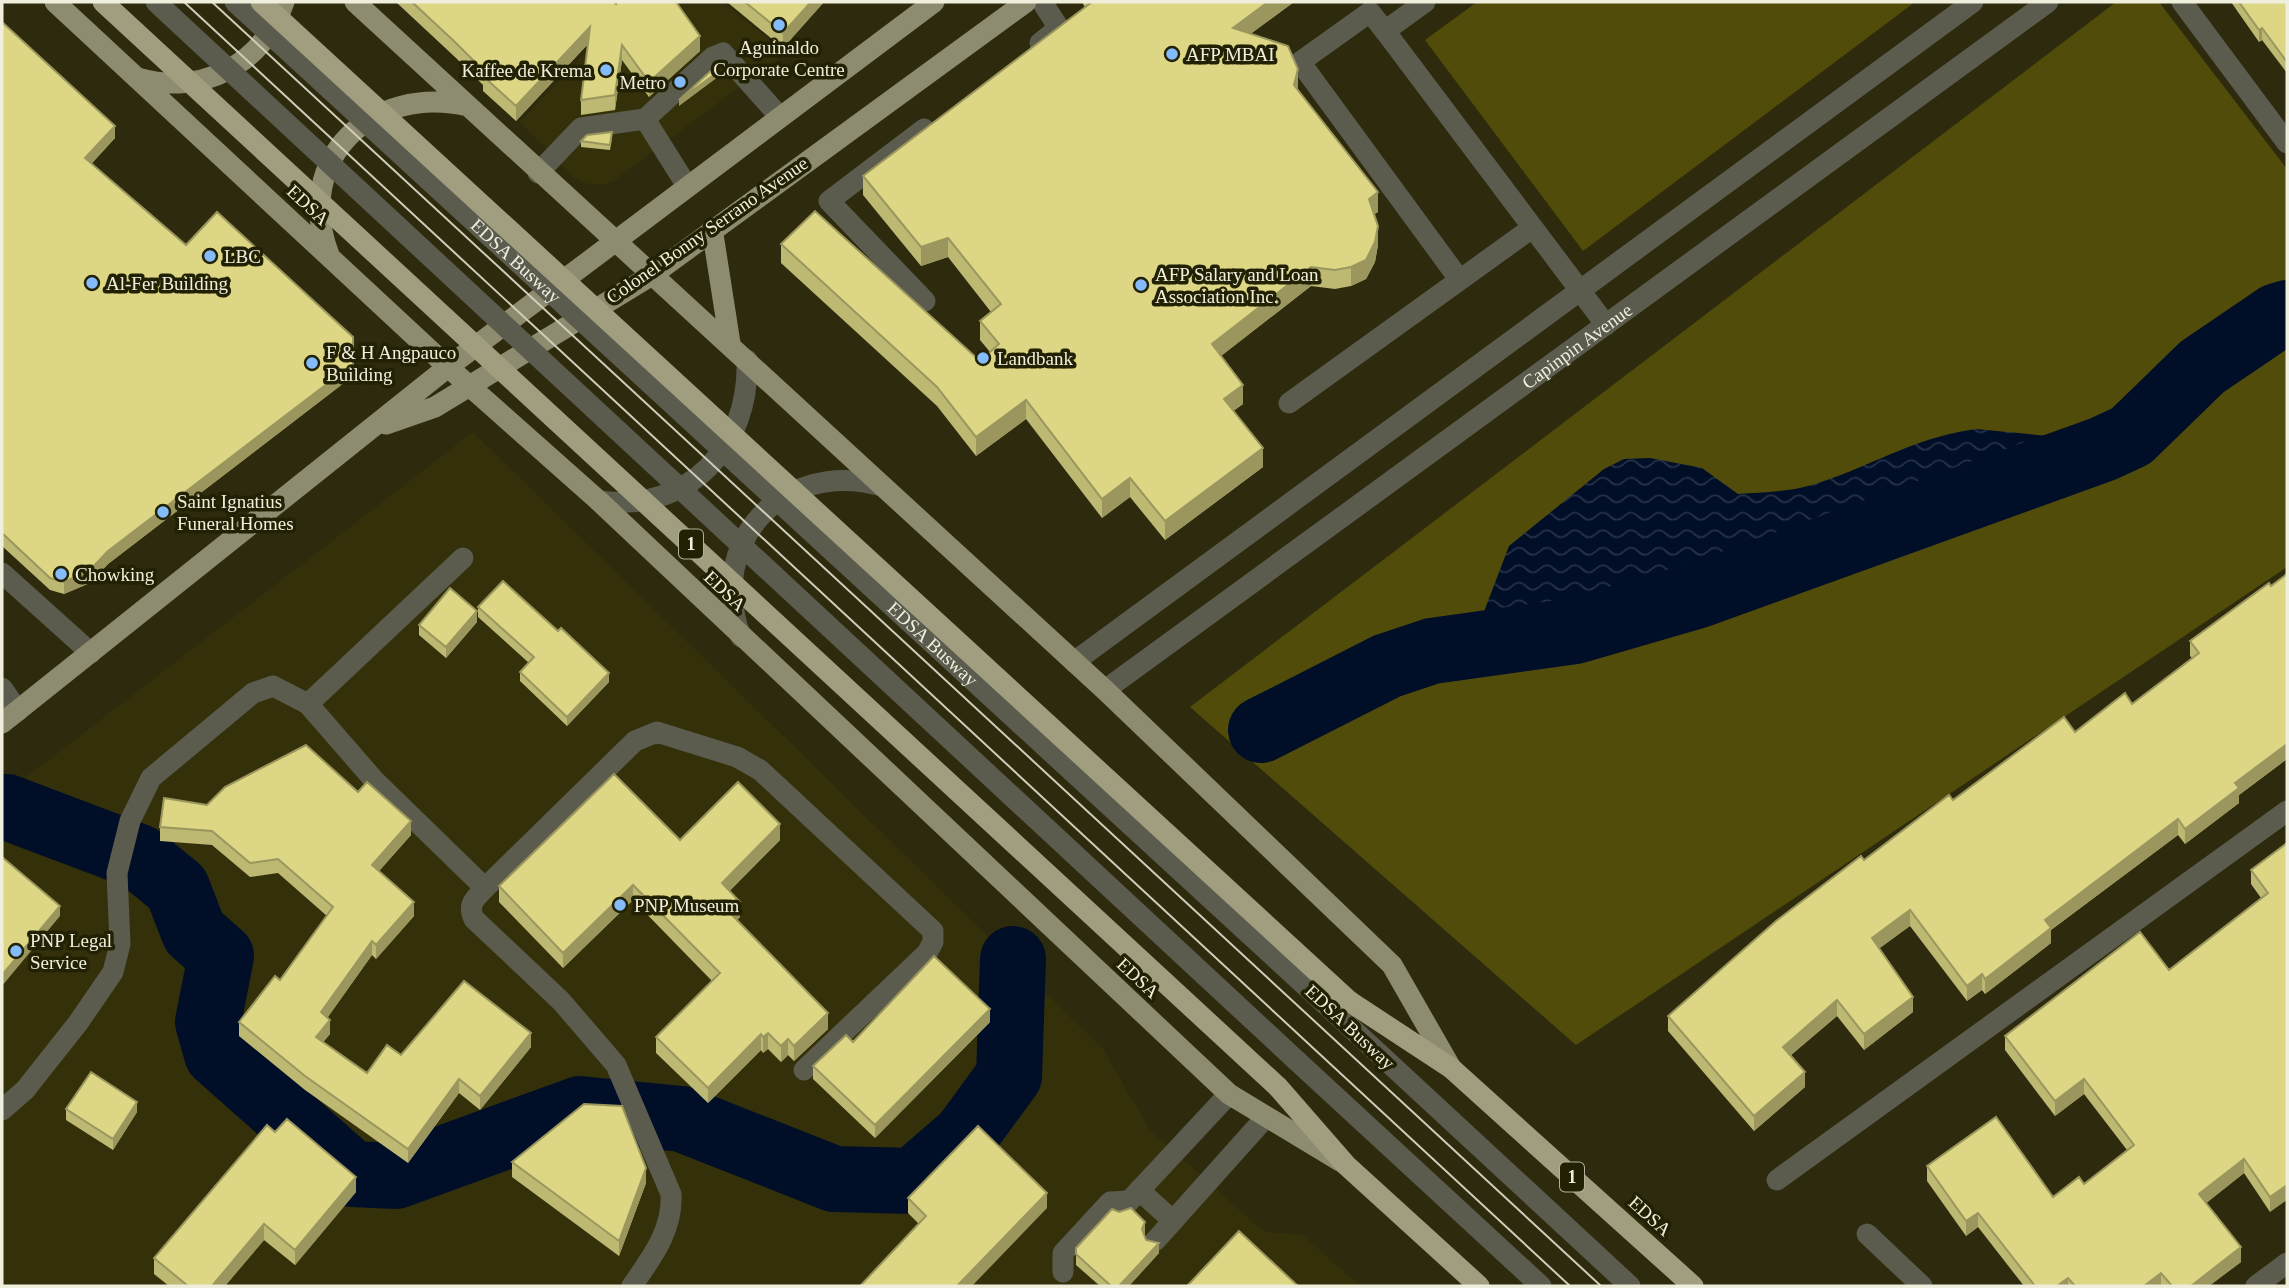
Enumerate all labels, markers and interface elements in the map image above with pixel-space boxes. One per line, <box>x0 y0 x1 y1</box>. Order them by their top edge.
marker: Aguinaldo Corporate Centre <box>771 17 787 33</box>
place label: Aguinaldo Corporate Centre <box>713 37 845 80</box>
place label: AFP MBAI <box>1186 44 1275 65</box>
marker: AFP MBAI <box>1164 46 1180 62</box>
place label: Kaffee de Krema <box>462 60 593 81</box>
marker: Kaffee de Krema <box>598 62 614 78</box>
place label: Metro <box>620 72 666 93</box>
marker: Metro <box>672 74 688 90</box>
street label: Colonel Bonny Serrano Avenue <box>602 152 812 308</box>
street label: EDSA <box>283 180 334 230</box>
street label: EDSA Busway <box>467 214 566 307</box>
place label: LBC <box>224 246 261 267</box>
marker: LBC <box>202 248 218 264</box>
place label: AFP Salary and Loan Association Inc. <box>1155 264 1319 307</box>
place label: Al-Fer Building <box>106 273 228 294</box>
marker: Al-Fer Building <box>84 275 100 291</box>
marker: AFP Salary and Loan Association Inc. <box>1133 277 1149 293</box>
street label: Capinpin Avenue <box>1518 299 1636 393</box>
place label: F & H Angpauco Building <box>326 342 456 385</box>
place label: Landbank <box>997 348 1073 369</box>
marker: Landbank <box>975 350 991 366</box>
marker: F & H Angpauco Building <box>304 355 320 371</box>
place label: Saint Ignatius Funeral Homes <box>177 491 294 534</box>
marker: Saint Ignatius Funeral Homes <box>155 504 171 520</box>
road number: 1 <box>679 530 703 558</box>
place label: Chowking <box>75 564 155 585</box>
marker: Chowking <box>53 566 69 582</box>
street label: EDSA <box>700 566 750 616</box>
street label: EDSA Busway <box>884 597 983 690</box>
place label: PNP Museum <box>634 895 740 916</box>
marker: PNP Museum <box>612 897 628 913</box>
place label: PNP Legal Service <box>30 930 112 973</box>
marker: PNP Legal Service <box>8 943 24 959</box>
street label: EDSA <box>1113 953 1164 1003</box>
street label: EDSA Busway <box>1301 980 1399 1074</box>
road number: 1 <box>1560 1162 1584 1192</box>
street label: EDSA <box>1625 1192 1676 1241</box>

